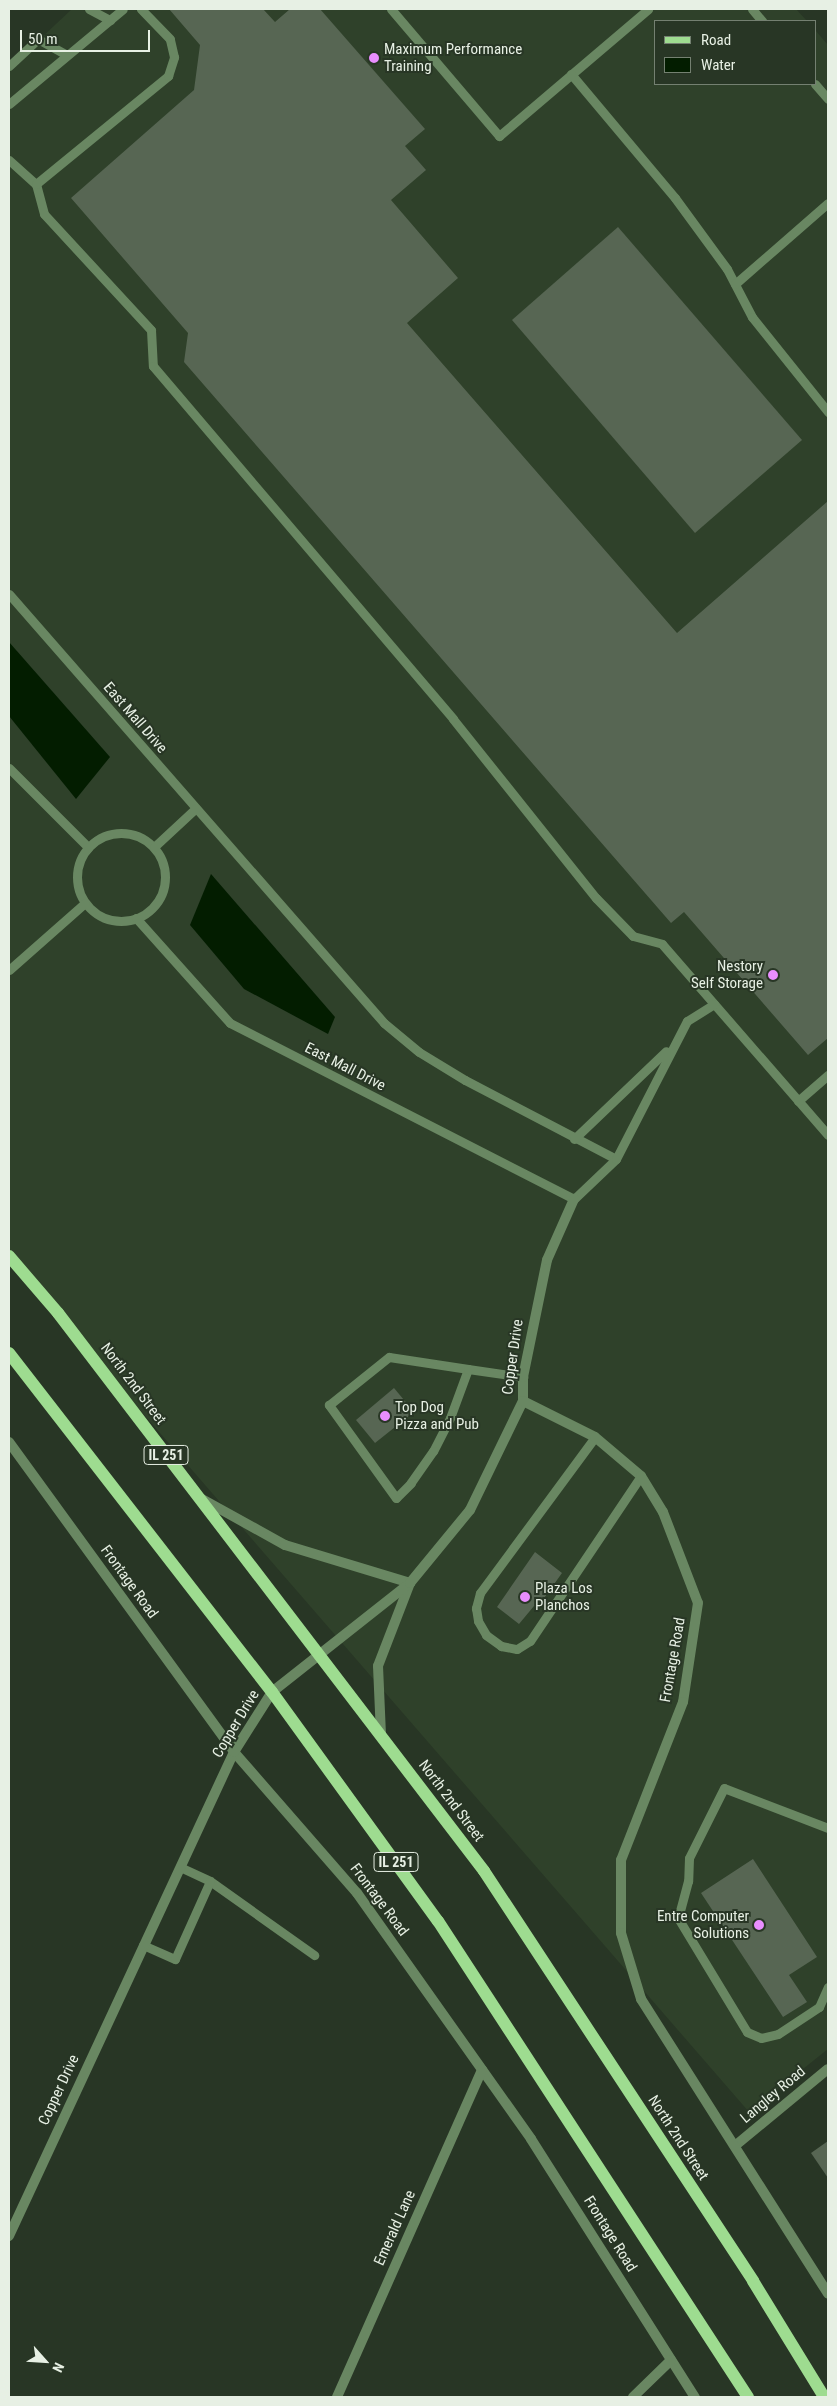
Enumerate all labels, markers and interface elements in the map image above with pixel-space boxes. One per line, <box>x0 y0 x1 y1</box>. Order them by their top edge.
scale bar <box>22 20 152 52</box>
legend <box>654 20 817 85</box>
text: 50 m <box>28 30 58 48</box>
text: Road <box>701 31 731 49</box>
place label: Maximum Performance Training <box>384 40 522 75</box>
marker: Maximum Performance Training <box>368 52 380 64</box>
text: Water <box>701 56 735 74</box>
street label: East Mall Drive <box>99 679 171 757</box>
place label: Nestory Self Storage <box>691 957 763 992</box>
marker: Nestory Self Storage <box>767 969 779 981</box>
street label: East Mall Drive <box>302 1039 388 1095</box>
street label: Copper Drive <box>499 1318 527 1396</box>
street label: North 2nd Street <box>96 1340 170 1428</box>
place label: Top Dog Pizza and Pub <box>395 1398 479 1433</box>
marker: Top Dog Pizza and Pub <box>379 1410 391 1422</box>
road number: IL 251 <box>144 1444 188 1466</box>
street label: Frontage Road <box>96 1542 162 1622</box>
place label: Plaza Los Planchos <box>535 1579 593 1614</box>
marker: Plaza Los Planchos <box>519 1591 531 1603</box>
street label: Frontage Road <box>657 1616 689 1704</box>
street label: Copper Drive <box>209 1687 263 1761</box>
street label: North 2nd Street <box>414 1757 488 1845</box>
road number: IL 251 <box>374 1850 418 1874</box>
street label: Frontage Road <box>346 1860 412 1940</box>
place label: Entre Computer Solutions <box>657 1907 749 1942</box>
marker: Entre Computer Solutions <box>753 1919 765 1931</box>
street label: Copper Drive <box>35 2052 83 2128</box>
street label: Langley Road <box>737 2063 809 2127</box>
street label: North 2nd Street <box>644 2092 712 2184</box>
street label: Emerald Lane <box>370 2188 420 2268</box>
street label: Frontage Road <box>580 2193 640 2275</box>
north arrow <box>20 2336 70 2386</box>
text: N <box>49 2360 68 2375</box>

